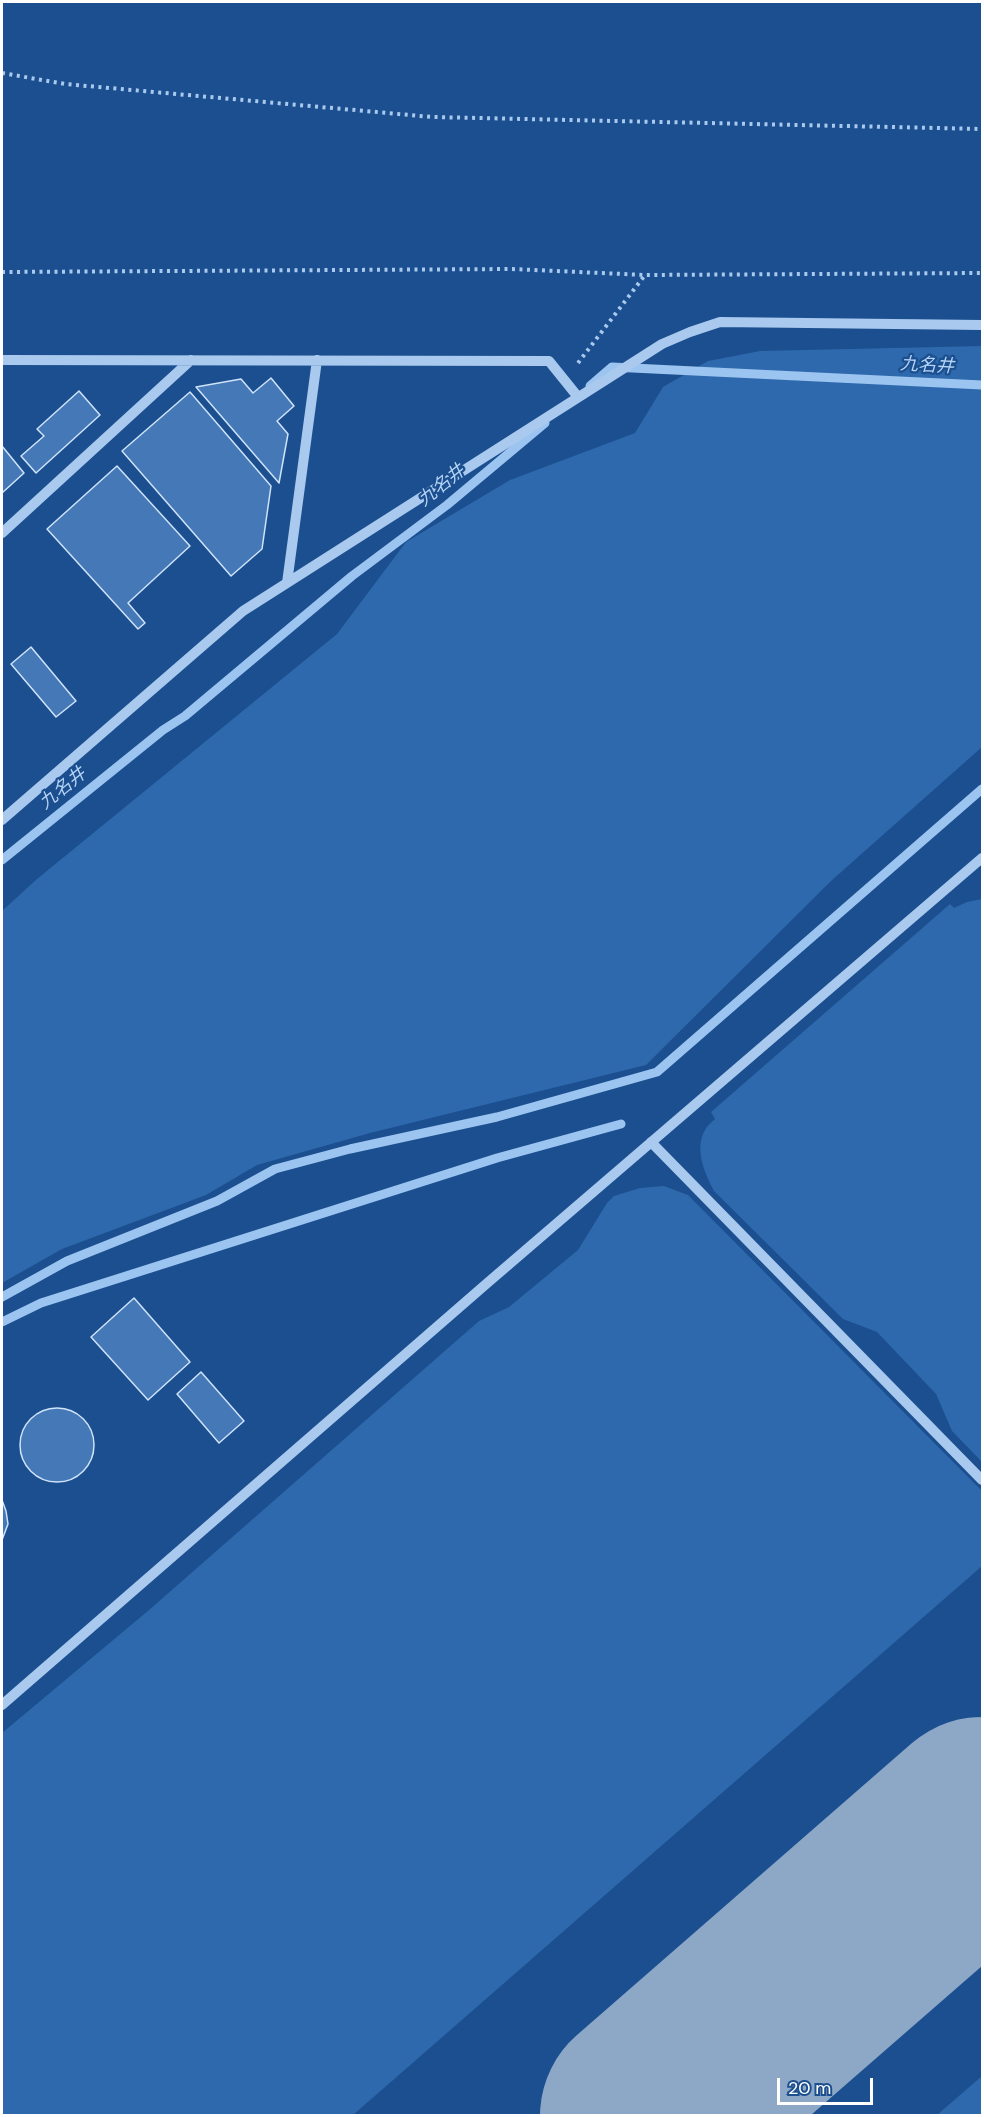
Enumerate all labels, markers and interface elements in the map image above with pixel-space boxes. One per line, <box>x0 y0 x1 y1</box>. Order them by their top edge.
water label: 九名井 <box>899 354 955 378</box>
water label: 九名井 <box>414 461 470 511</box>
water label: 九名井 <box>35 764 91 814</box>
scale bar <box>780 2066 876 2104</box>
text: 20 m <box>788 2076 831 2100</box>

